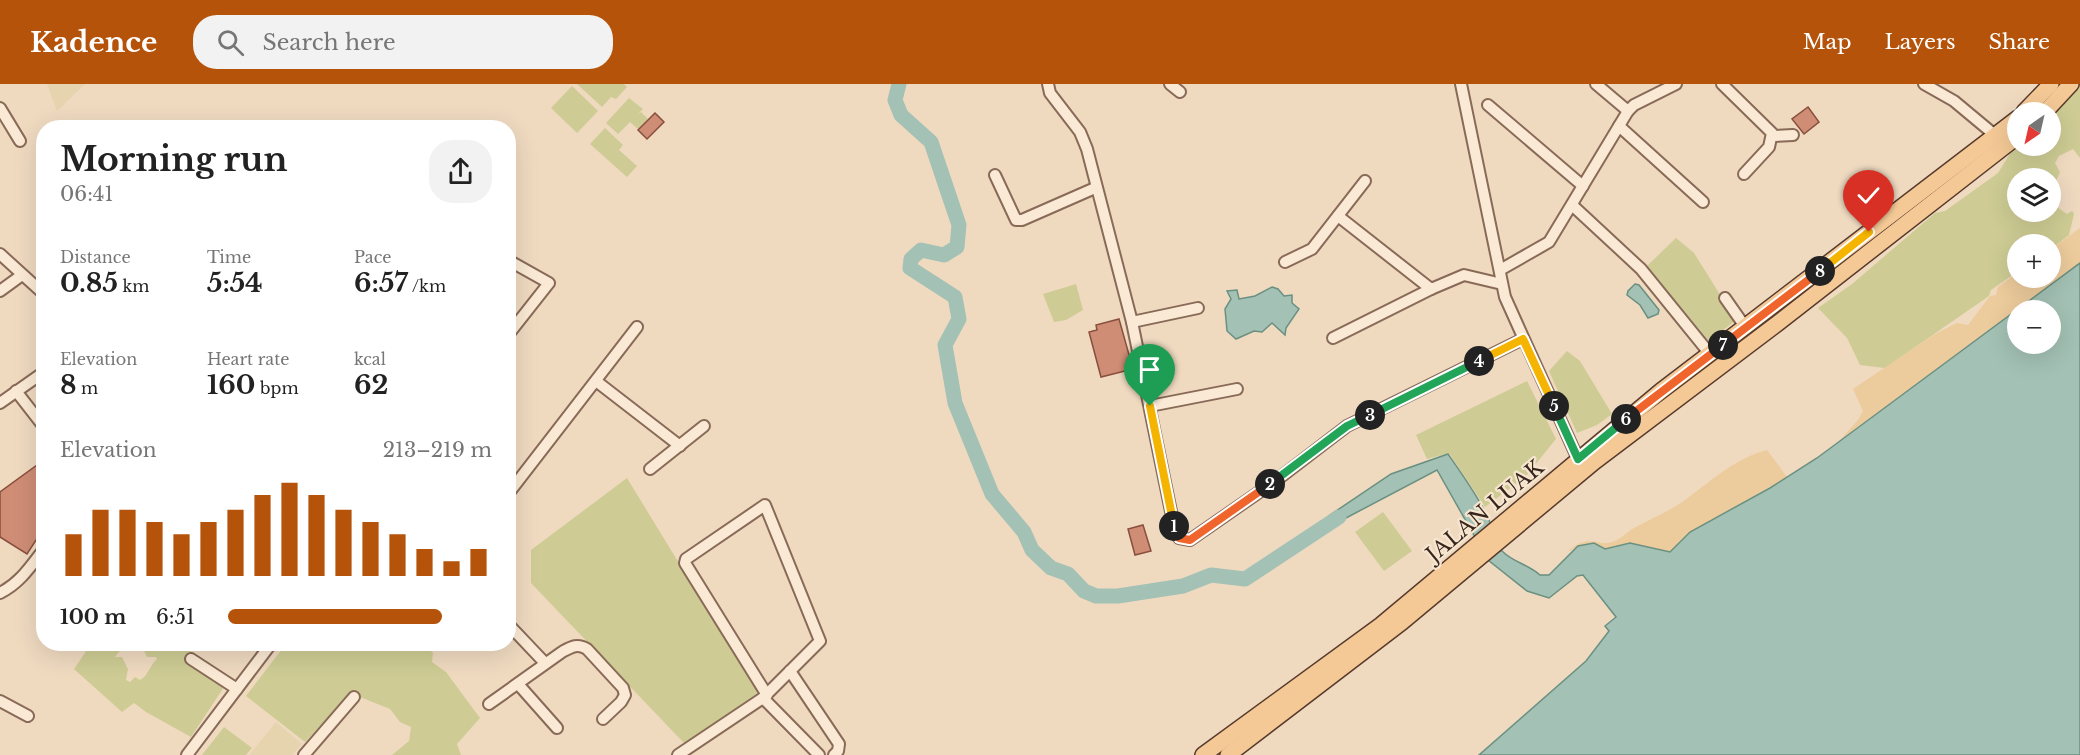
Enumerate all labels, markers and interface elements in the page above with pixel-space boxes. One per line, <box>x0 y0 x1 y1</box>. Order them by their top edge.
search box <box>193 15 613 69</box>
text: Kadence <box>30 25 157 60</box>
icon: search <box>214 26 247 59</box>
text: Search here <box>262 29 396 56</box>
text: Map <box>1803 29 1852 55</box>
text: Layers <box>1885 29 1956 55</box>
text: Share <box>1989 29 2050 55</box>
north arrow <box>2007 102 2061 156</box>
map controls <box>2007 102 2061 354</box>
text: Morning run <box>60 139 288 180</box>
button: share <box>429 140 492 203</box>
button: layers <box>2007 168 2061 222</box>
pin <box>1843 170 1894 232</box>
icon: check <box>1852 179 1885 212</box>
text: 06:41 <box>60 182 113 206</box>
button: + <box>2007 234 2061 288</box>
text: Distance <box>60 247 131 267</box>
text: Time <box>207 247 251 267</box>
text: Pace <box>354 247 391 267</box>
pin: 8 <box>1805 256 1835 286</box>
text: 8 <box>1815 261 1825 281</box>
text: 0.85 <box>60 267 118 299</box>
text: 5:54 <box>207 267 263 299</box>
text: 6:57 <box>354 267 408 299</box>
text: km <box>118 276 149 296</box>
text: /km <box>408 276 446 296</box>
button: − <box>2007 300 2061 354</box>
pin: 7 <box>1708 330 1738 360</box>
text: 7 <box>1719 335 1727 355</box>
pin <box>1124 344 1175 406</box>
pin: 4 <box>1464 346 1494 376</box>
text: Elevation <box>60 349 137 369</box>
text: Heart rate <box>207 349 289 369</box>
text: kcal <box>354 349 386 369</box>
text: 4 <box>1474 351 1484 371</box>
icon: arrive <box>1133 353 1166 386</box>
text: 8 <box>60 369 77 401</box>
text: 160 <box>207 369 256 401</box>
text: 62 <box>354 369 388 401</box>
text: m <box>77 378 98 398</box>
text: bpm <box>256 378 299 398</box>
pin: 5 <box>1539 391 1569 421</box>
text: 5 <box>1549 396 1559 416</box>
pin: 3 <box>1355 400 1385 430</box>
pin: 6 <box>1611 404 1641 434</box>
text: 3 <box>1365 405 1375 425</box>
text: 6 <box>1621 409 1631 429</box>
text: Elevation <box>60 438 157 462</box>
text: 213–219 m <box>383 438 492 462</box>
street label: JALAN LUAK <box>1419 454 1550 570</box>
pin: 2 <box>1255 469 1285 499</box>
text: 2 <box>1265 474 1275 494</box>
pin: 1 <box>1159 511 1189 541</box>
text: 1 <box>1171 516 1177 536</box>
text: 100 m <box>60 605 126 629</box>
text: 6:51 <box>156 605 195 629</box>

